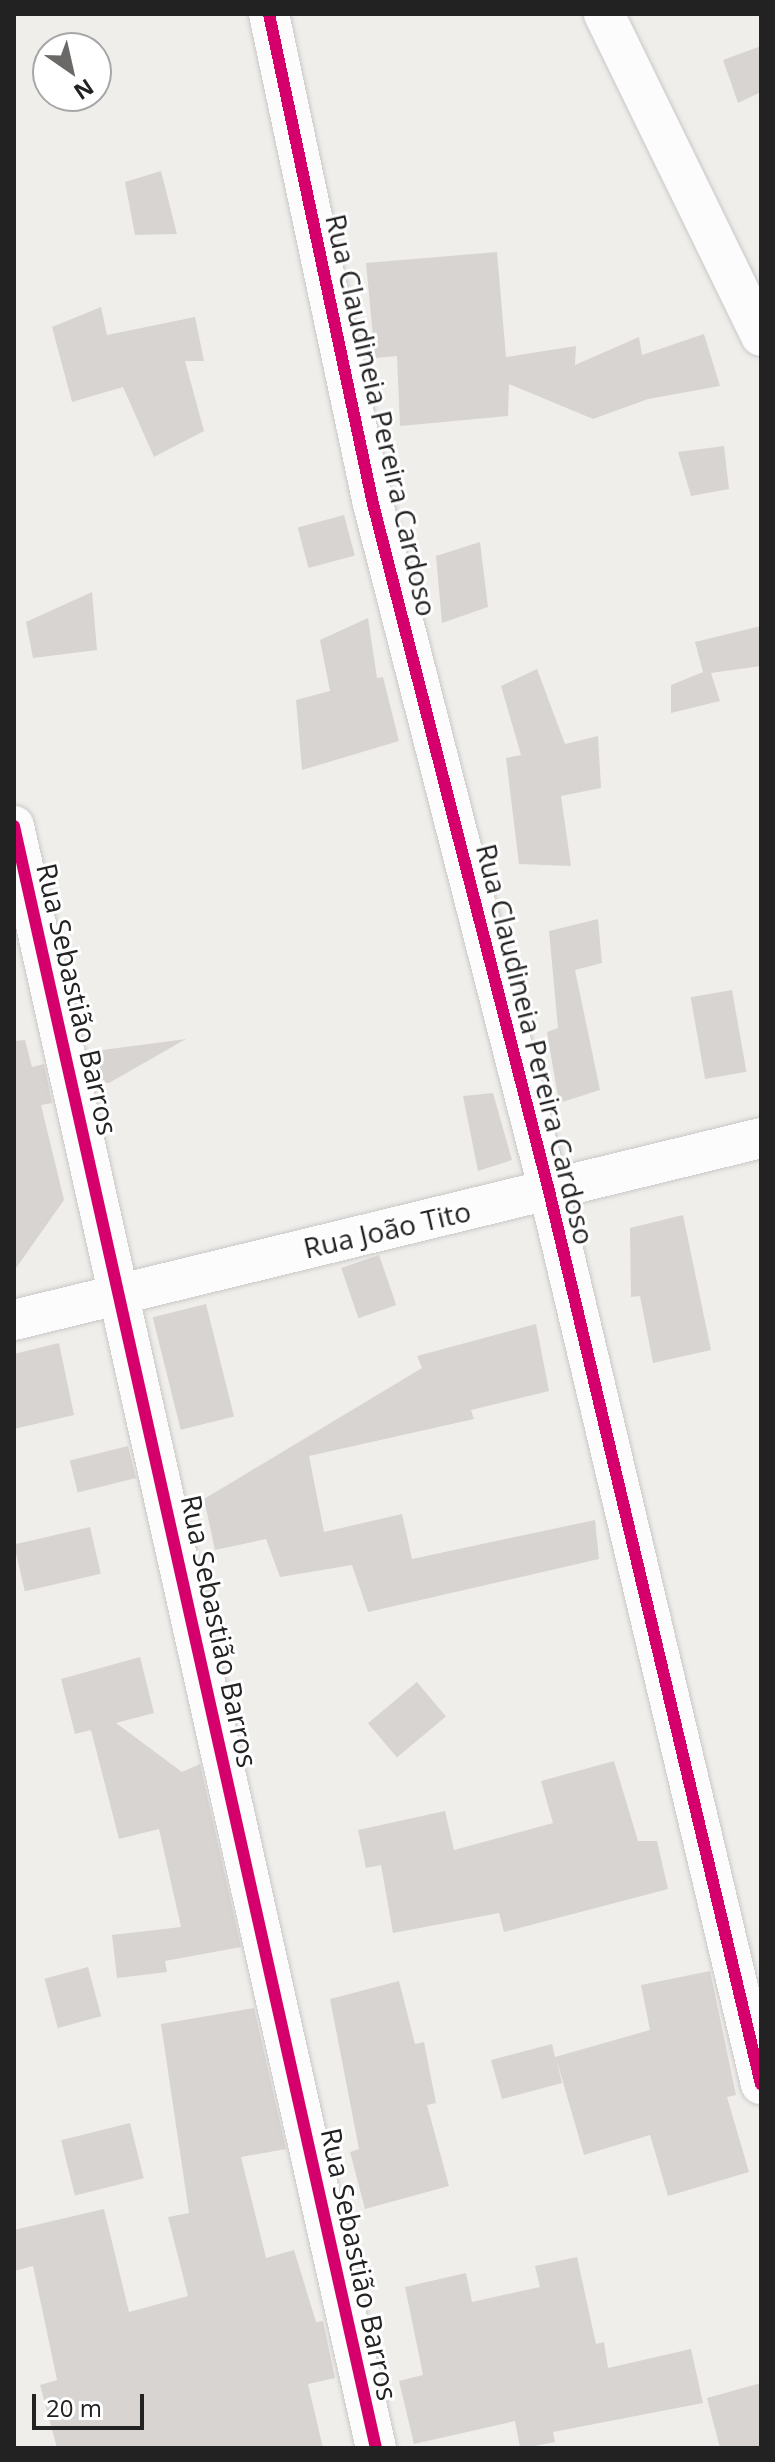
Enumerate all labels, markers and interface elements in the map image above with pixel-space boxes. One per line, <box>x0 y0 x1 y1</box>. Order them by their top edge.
north arrow <box>32 32 112 112</box>
text: N <box>69 73 100 108</box>
street label: Rua Claudineia Pereira Cardoso <box>319 211 445 619</box>
street label: Rua Claudineia Pereira Cardoso <box>470 840 602 1248</box>
street label: Rua Sebastião Barros <box>30 860 126 1138</box>
street label: Rua João Tito <box>300 1193 474 1265</box>
street label: Rua Sebastião Barros <box>175 1492 265 1770</box>
street label: Rua Sebastião Barros <box>315 2125 405 2403</box>
scale bar <box>36 2378 148 2428</box>
text: 20 m <box>46 2391 102 2424</box>

